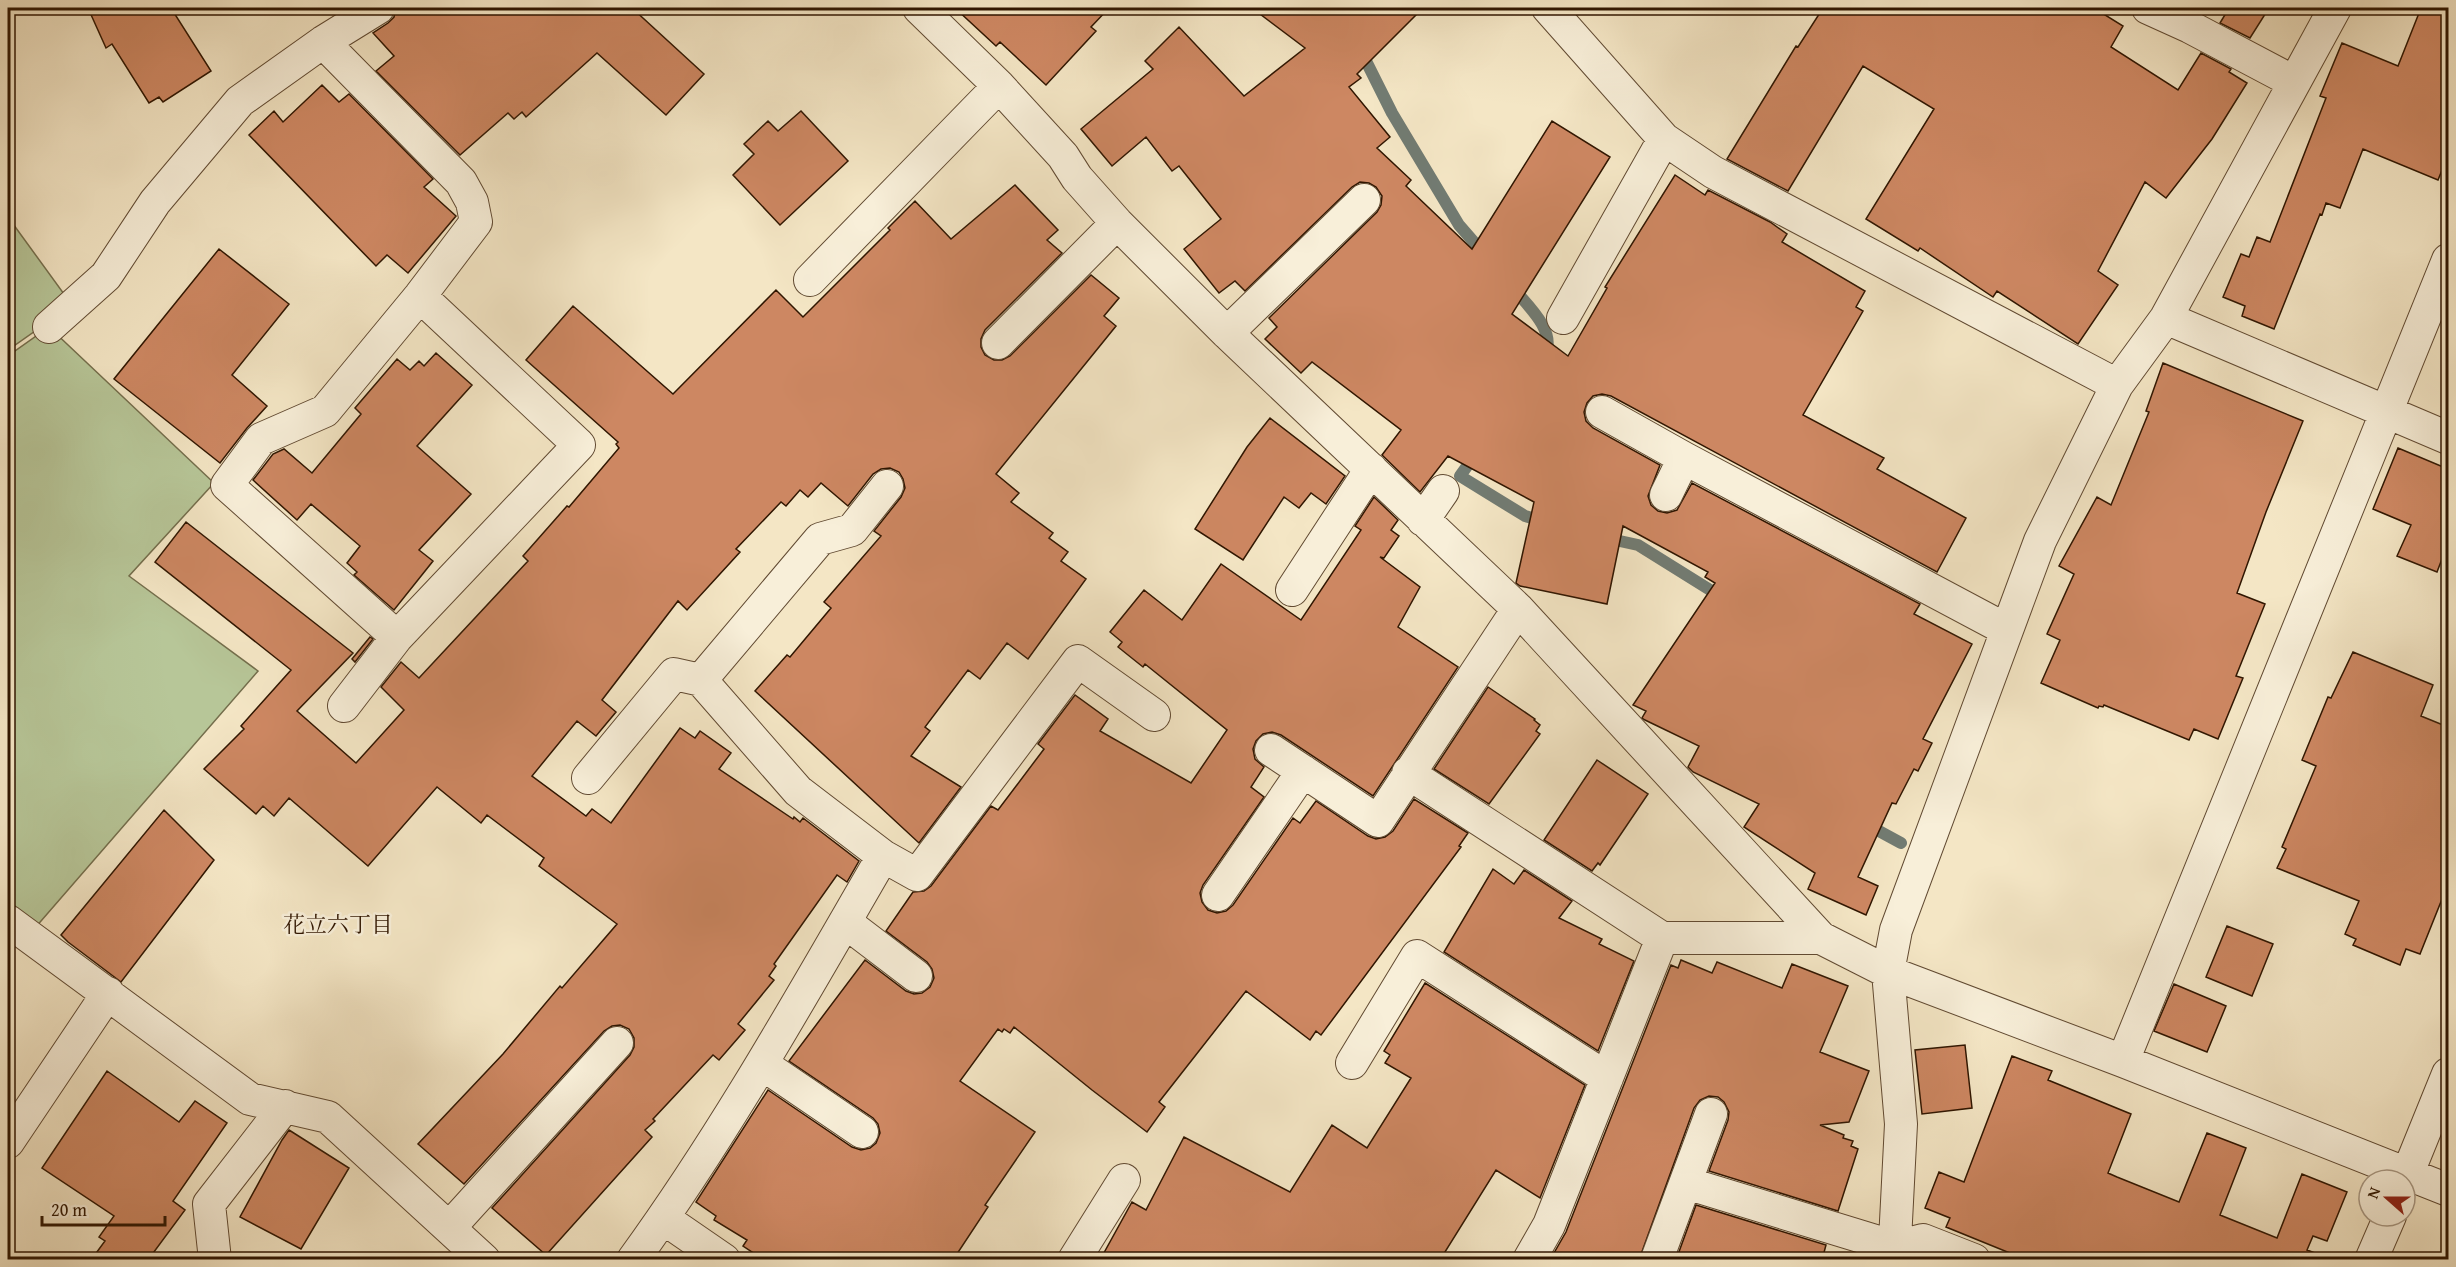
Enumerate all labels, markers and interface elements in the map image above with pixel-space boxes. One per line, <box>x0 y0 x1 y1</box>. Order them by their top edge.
district label: 花立六丁目 <box>283 908 393 940</box>
north arrow <box>2357 1168 2417 1228</box>
text: N <box>2360 1183 2386 1202</box>
scale bar <box>42 1189 165 1227</box>
text: 20 m <box>51 1196 87 1223</box>

